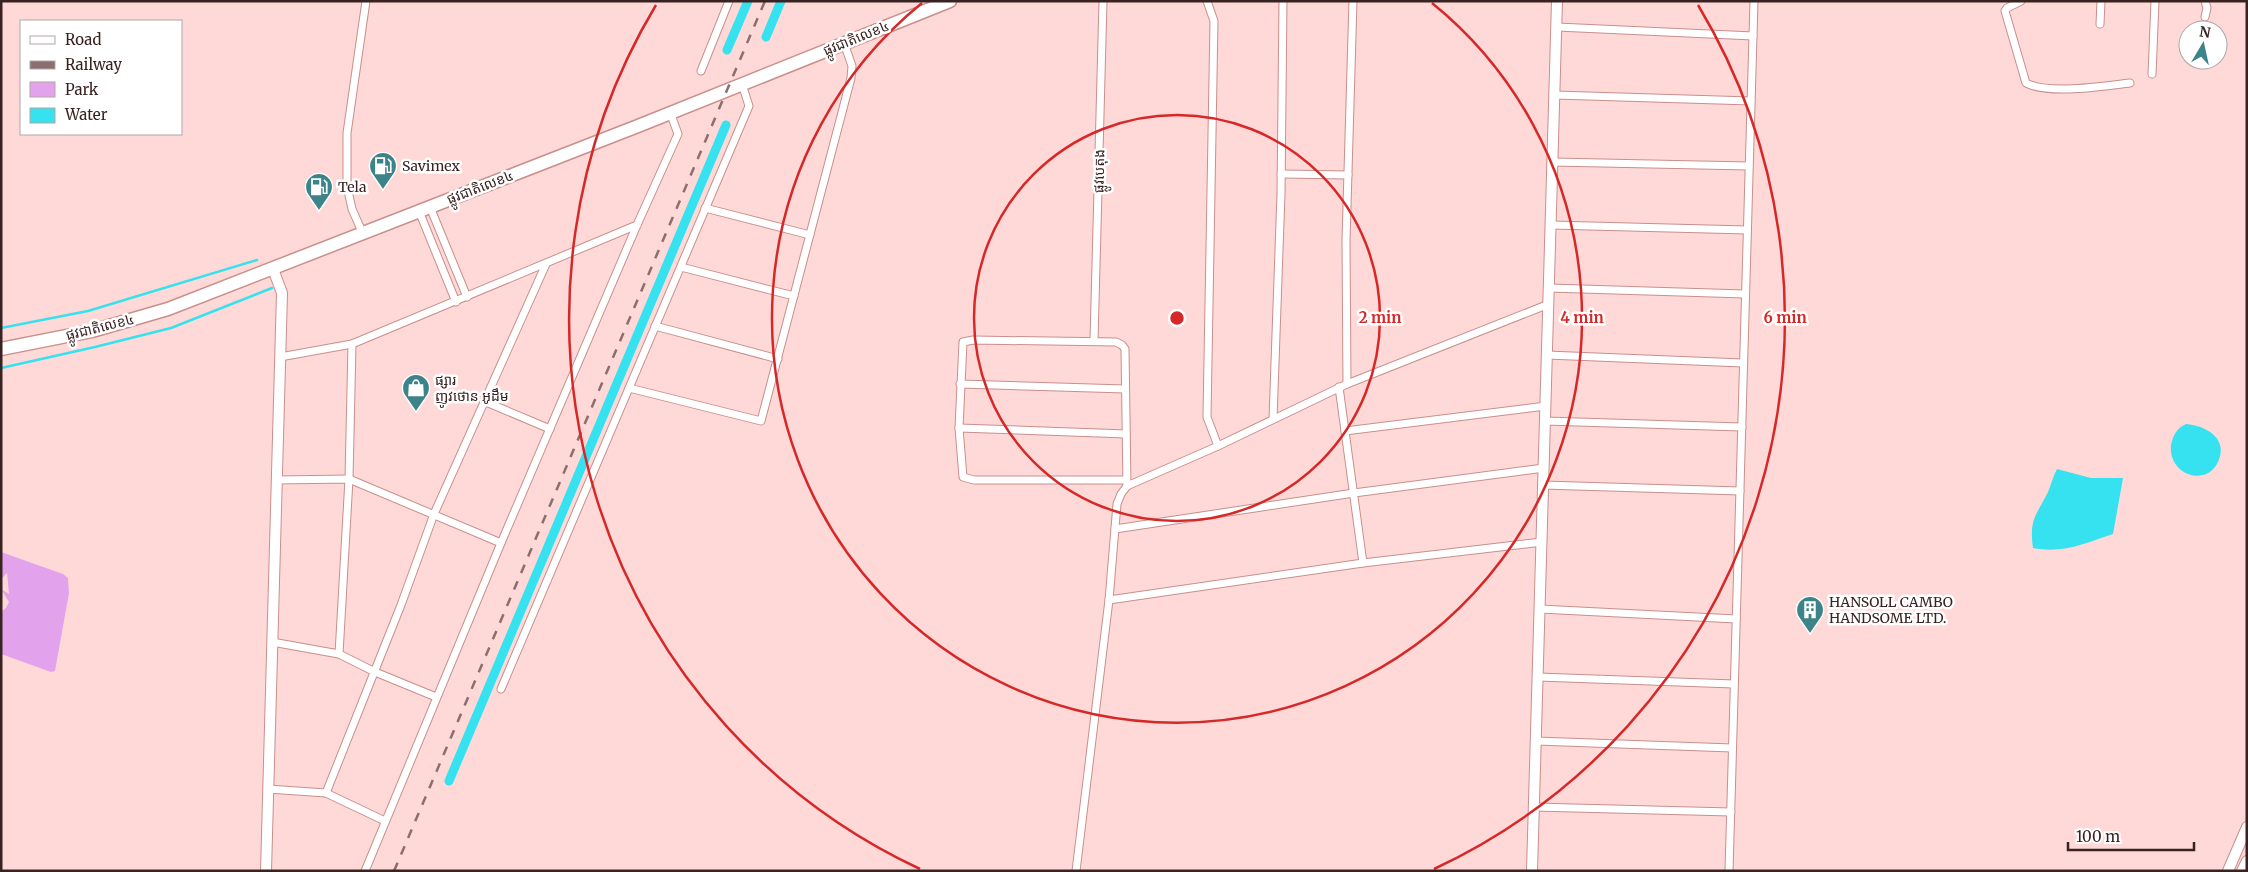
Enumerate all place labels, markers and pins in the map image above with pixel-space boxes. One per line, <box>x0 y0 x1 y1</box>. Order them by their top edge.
fuel station icon: Savimex <box>368 151 398 190</box>
place label: Savimex <box>402 157 461 175</box>
fuel station icon: Tela <box>304 172 334 211</box>
place label: Tela <box>338 178 367 196</box>
centre of rings <box>1168 309 1186 327</box>
place label: ផ្សារ ញូវថោន អូដឹម <box>435 371 509 408</box>
shop icon: ផ្សារ ញូវថោន អូដឹម <box>401 373 431 412</box>
place label: HANSOLL CAMBO HANDSOME LTD. <box>1829 593 1953 627</box>
building icon: HANSOLL CAMBO HANDSOME LTD. <box>1795 595 1825 634</box>

